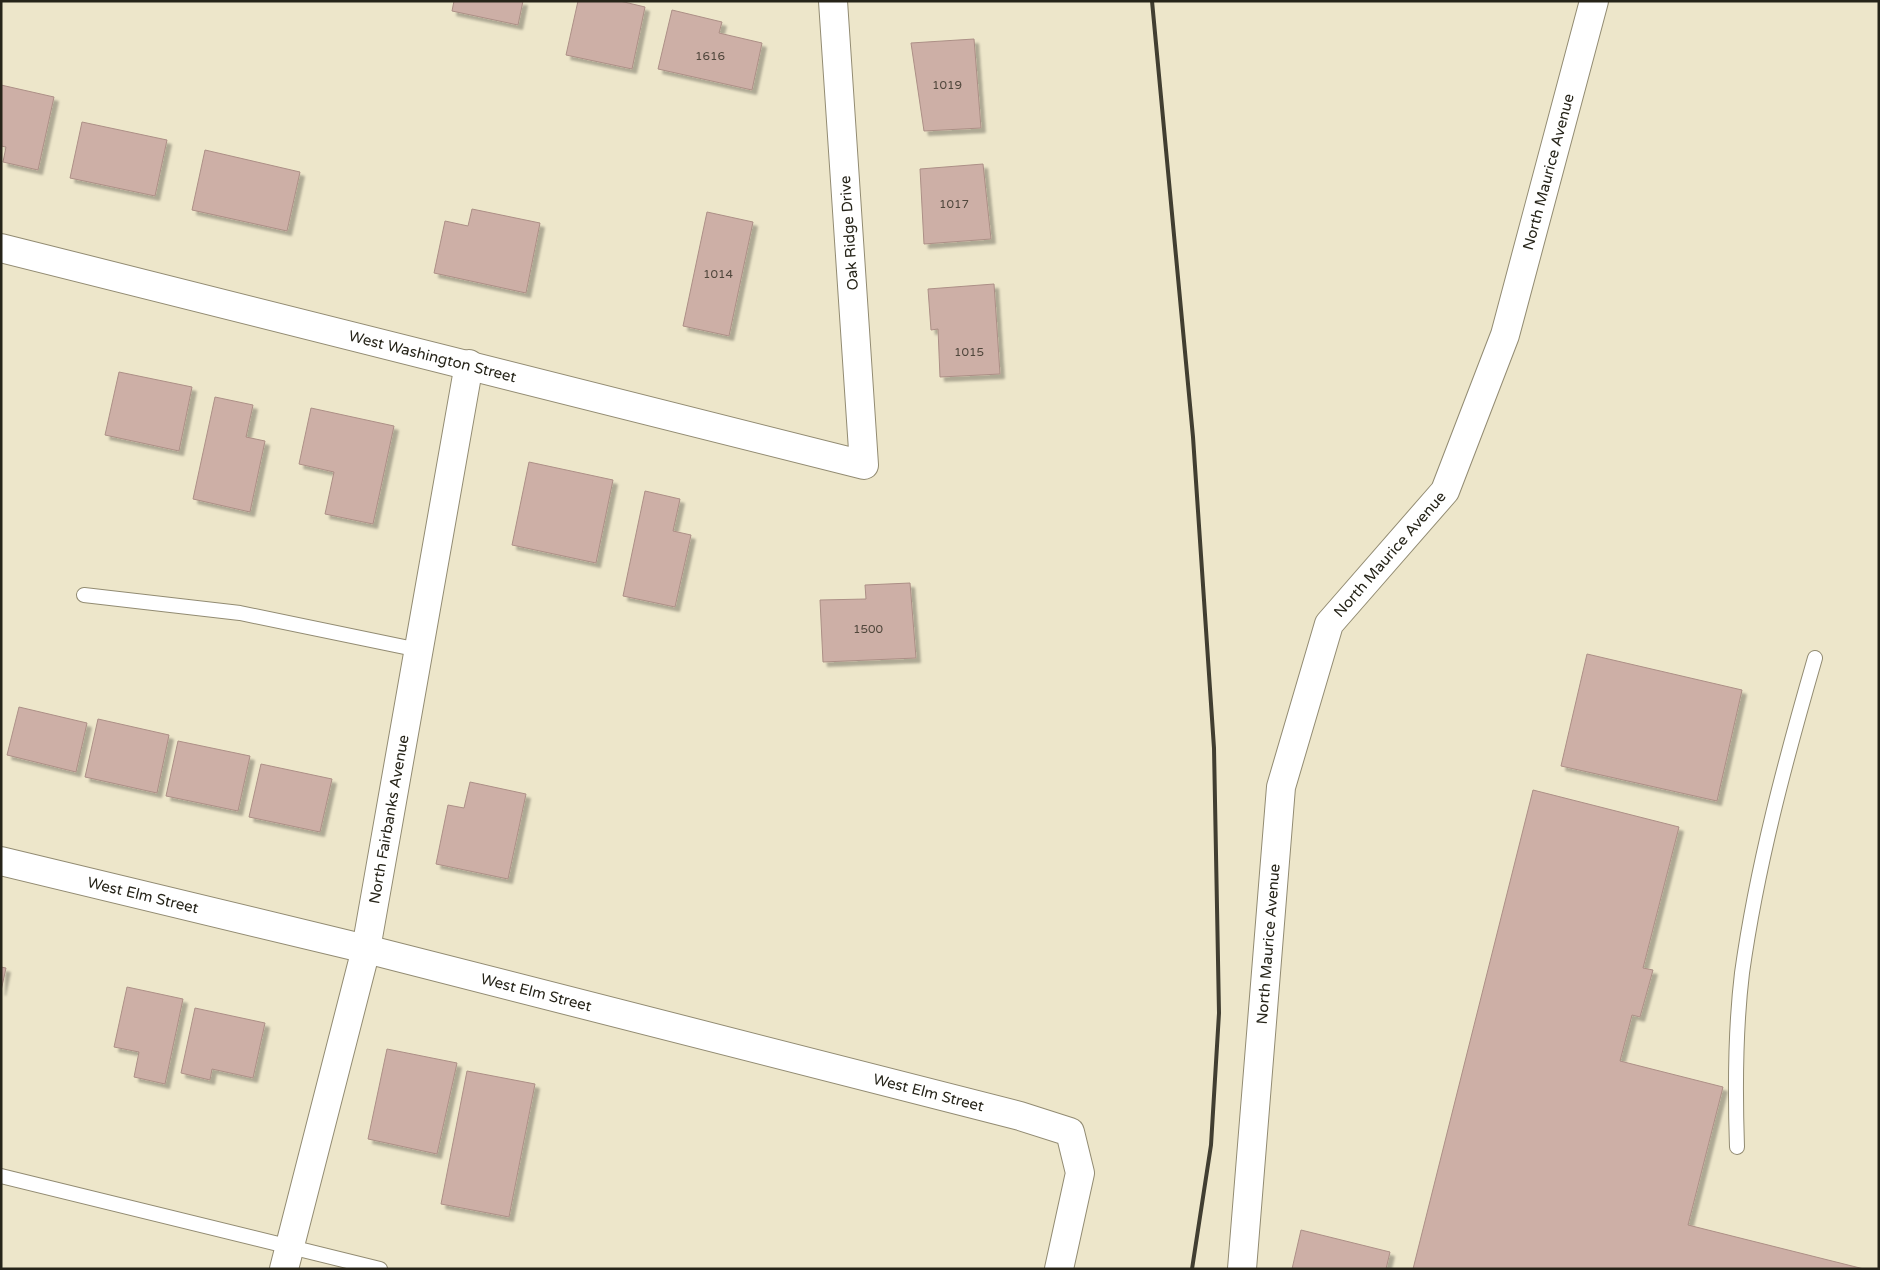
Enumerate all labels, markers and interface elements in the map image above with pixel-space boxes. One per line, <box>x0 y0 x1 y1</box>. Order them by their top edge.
house number: 1616 <box>695 49 725 63</box>
house number: 1019 <box>932 78 962 92</box>
street label: North Maurice Avenue <box>1519 92 1578 252</box>
street label: Oak Ridge Drive <box>836 175 862 291</box>
house number: 1017 <box>939 197 969 211</box>
house number: 1014 <box>703 267 734 281</box>
street label: West Washington Street <box>347 327 519 386</box>
house number: 1015 <box>954 345 984 359</box>
street label: North Maurice Avenue <box>1330 488 1450 621</box>
house number: 1500 <box>853 622 884 636</box>
street label: North Fairbanks Avenue <box>365 733 413 905</box>
street label: North Maurice Avenue <box>1253 863 1284 1025</box>
street label: West Elm Street <box>86 873 201 917</box>
street label: West Elm Street <box>479 970 594 1015</box>
street label: West Elm Street <box>871 1070 986 1115</box>

